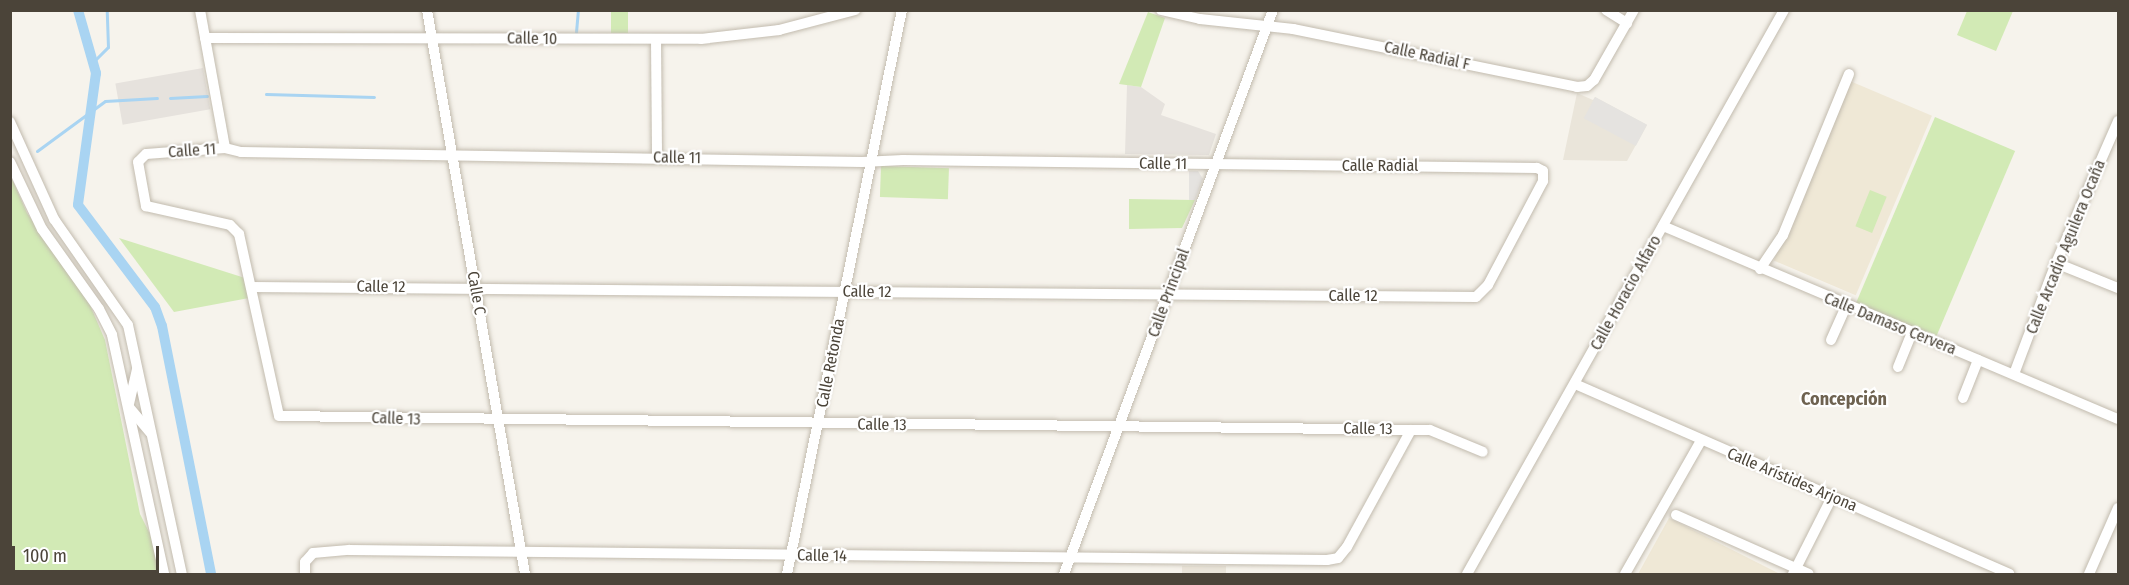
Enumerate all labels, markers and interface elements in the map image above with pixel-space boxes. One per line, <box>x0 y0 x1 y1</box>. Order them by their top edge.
street label: Calle 10 <box>507 29 557 49</box>
street label: Calle Radial F <box>1382 38 1472 74</box>
street label: Calle 11 <box>167 140 217 162</box>
street label: Calle 11 <box>653 148 701 168</box>
street label: Calle 11 <box>1139 154 1187 174</box>
street label: Calle Radial <box>1342 156 1418 176</box>
street label: Calle Arcadio Aguilera Ocaña <box>2022 157 2110 337</box>
street label: Calle Horacio Alfaro <box>1586 232 1666 354</box>
street label: Calle Principal <box>1144 246 1194 340</box>
street label: Calle C <box>463 270 489 316</box>
street label: Calle 12 <box>356 277 406 297</box>
street label: Calle 12 <box>842 282 892 302</box>
street label: Calle 12 <box>1329 286 1377 306</box>
street label: Calle Damaso Cervera <box>1821 289 1959 359</box>
street label: Calle Retonda <box>813 317 849 409</box>
district label: Concepción <box>1801 388 1887 410</box>
street label: Calle 13 <box>371 409 421 429</box>
street label: Calle 13 <box>857 415 907 435</box>
street label: Calle 13 <box>1343 419 1393 439</box>
street label: Calle Arístides Arjona <box>1724 444 1860 516</box>
scale bar <box>15 534 162 572</box>
text: 100 m <box>23 545 67 567</box>
street label: Calle 14 <box>797 546 847 566</box>

